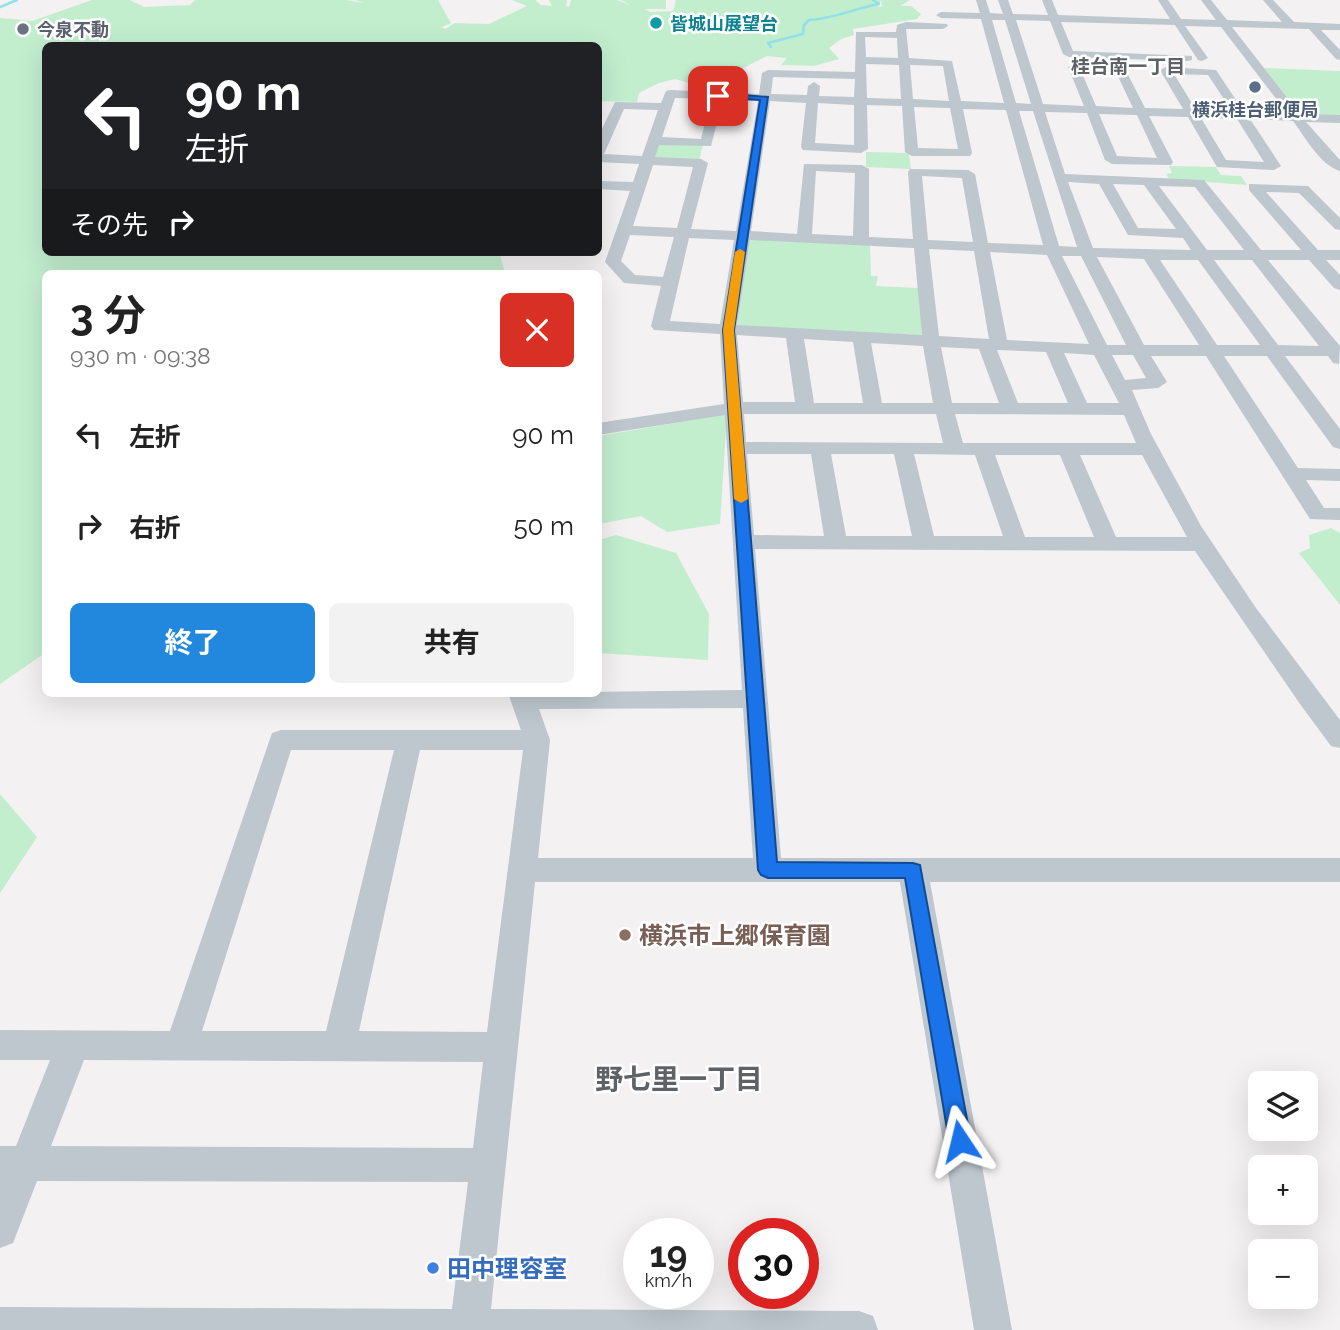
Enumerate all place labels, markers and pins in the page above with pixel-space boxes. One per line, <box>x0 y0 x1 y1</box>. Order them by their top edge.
place label: 皆城山展望台 <box>670 13 778 34</box>
marker: 皆城山展望台 <box>648 15 664 31</box>
place label: 今泉不動 <box>37 19 109 40</box>
marker: 今泉不動 <box>15 21 31 37</box>
pin <box>688 66 748 126</box>
marker: 横浜桂台郵便局 <box>1247 79 1263 95</box>
place label: 横浜桂台郵便局 <box>1192 99 1318 120</box>
place label: 横浜市上郷保育園 <box>639 921 831 950</box>
marker: 横浜市上郷保育園 <box>617 927 633 943</box>
place label: 田中理容室 <box>447 1254 567 1283</box>
marker: 田中理容室 <box>425 1260 441 1276</box>

